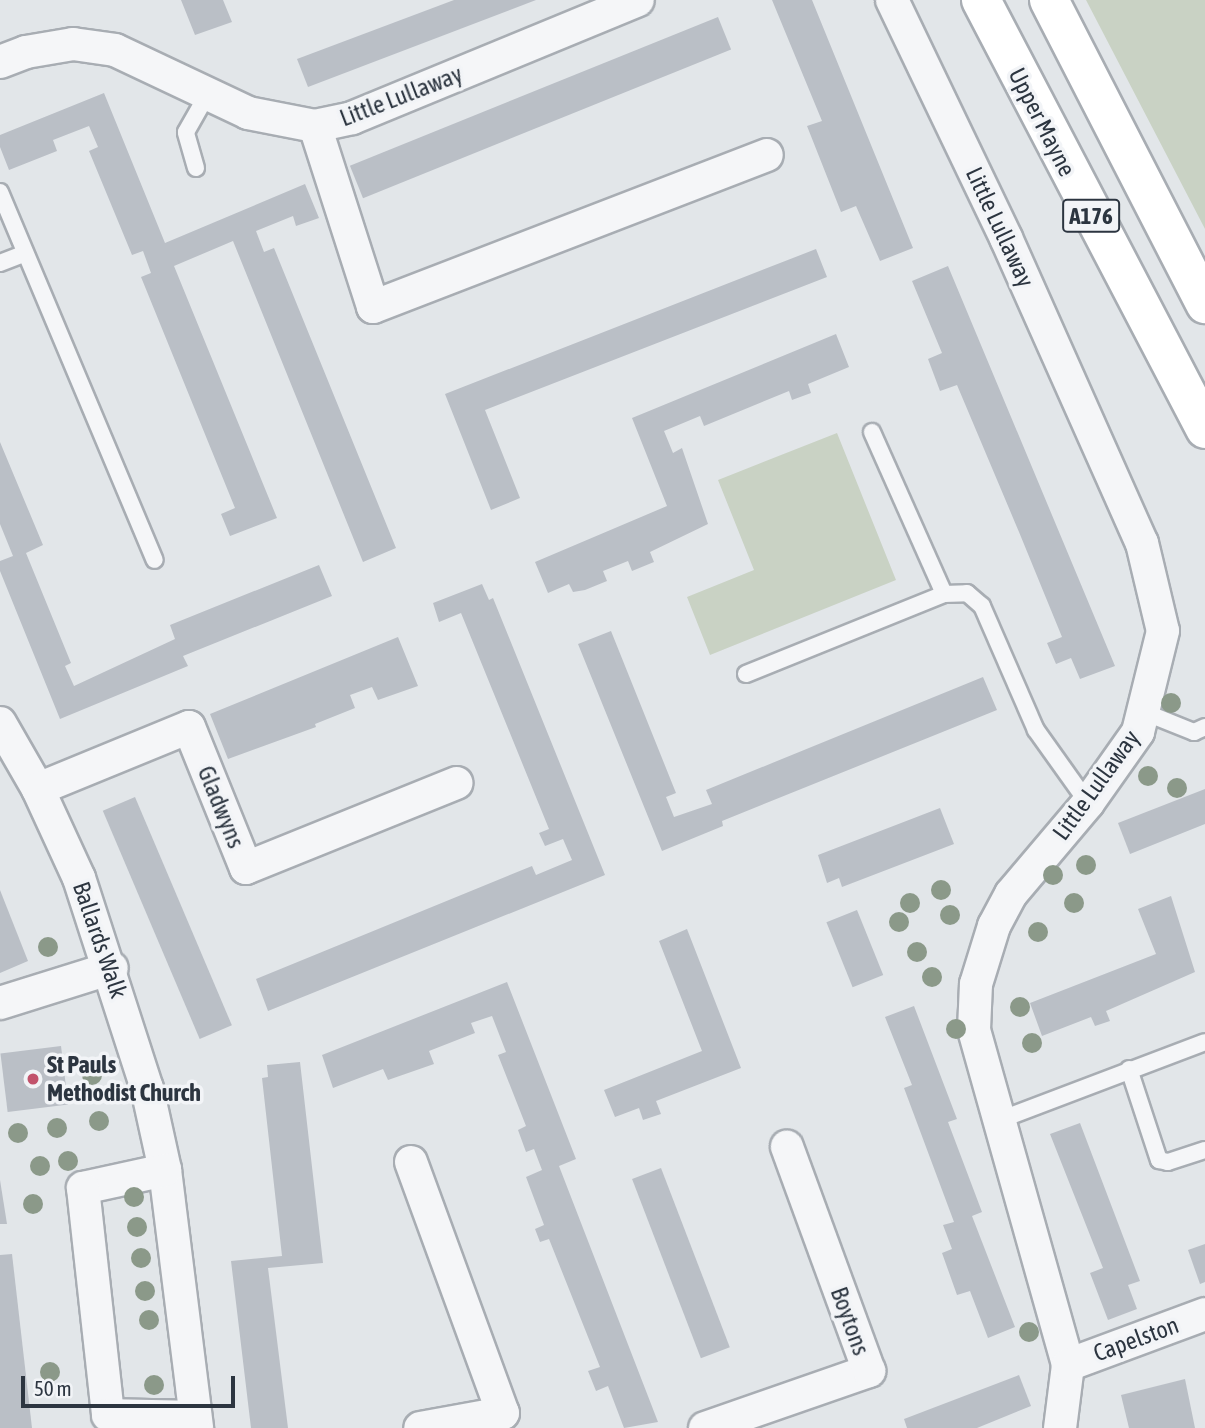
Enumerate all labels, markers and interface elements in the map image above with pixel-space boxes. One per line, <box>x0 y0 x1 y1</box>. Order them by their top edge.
street label: Little Lullaway <box>336 59 466 133</box>
street label: Upper Mayne <box>1002 63 1082 181</box>
street label: Little Lullaway <box>960 163 1040 291</box>
road number: A176 <box>1061 196 1121 236</box>
street label: Little Lullaway <box>1046 724 1146 846</box>
street label: Gladwyns <box>192 762 250 852</box>
street label: Ballards Walk <box>67 878 133 1002</box>
place label: St Pauls Methodist Church <box>47 1051 201 1107</box>
marker: St Pauls Methodist Church <box>25 1071 41 1087</box>
street label: Boytons <box>824 1283 876 1359</box>
street label: Capelston <box>1089 1310 1183 1368</box>
scale bar <box>24 1362 238 1406</box>
text: 50 m <box>34 1376 72 1400</box>

